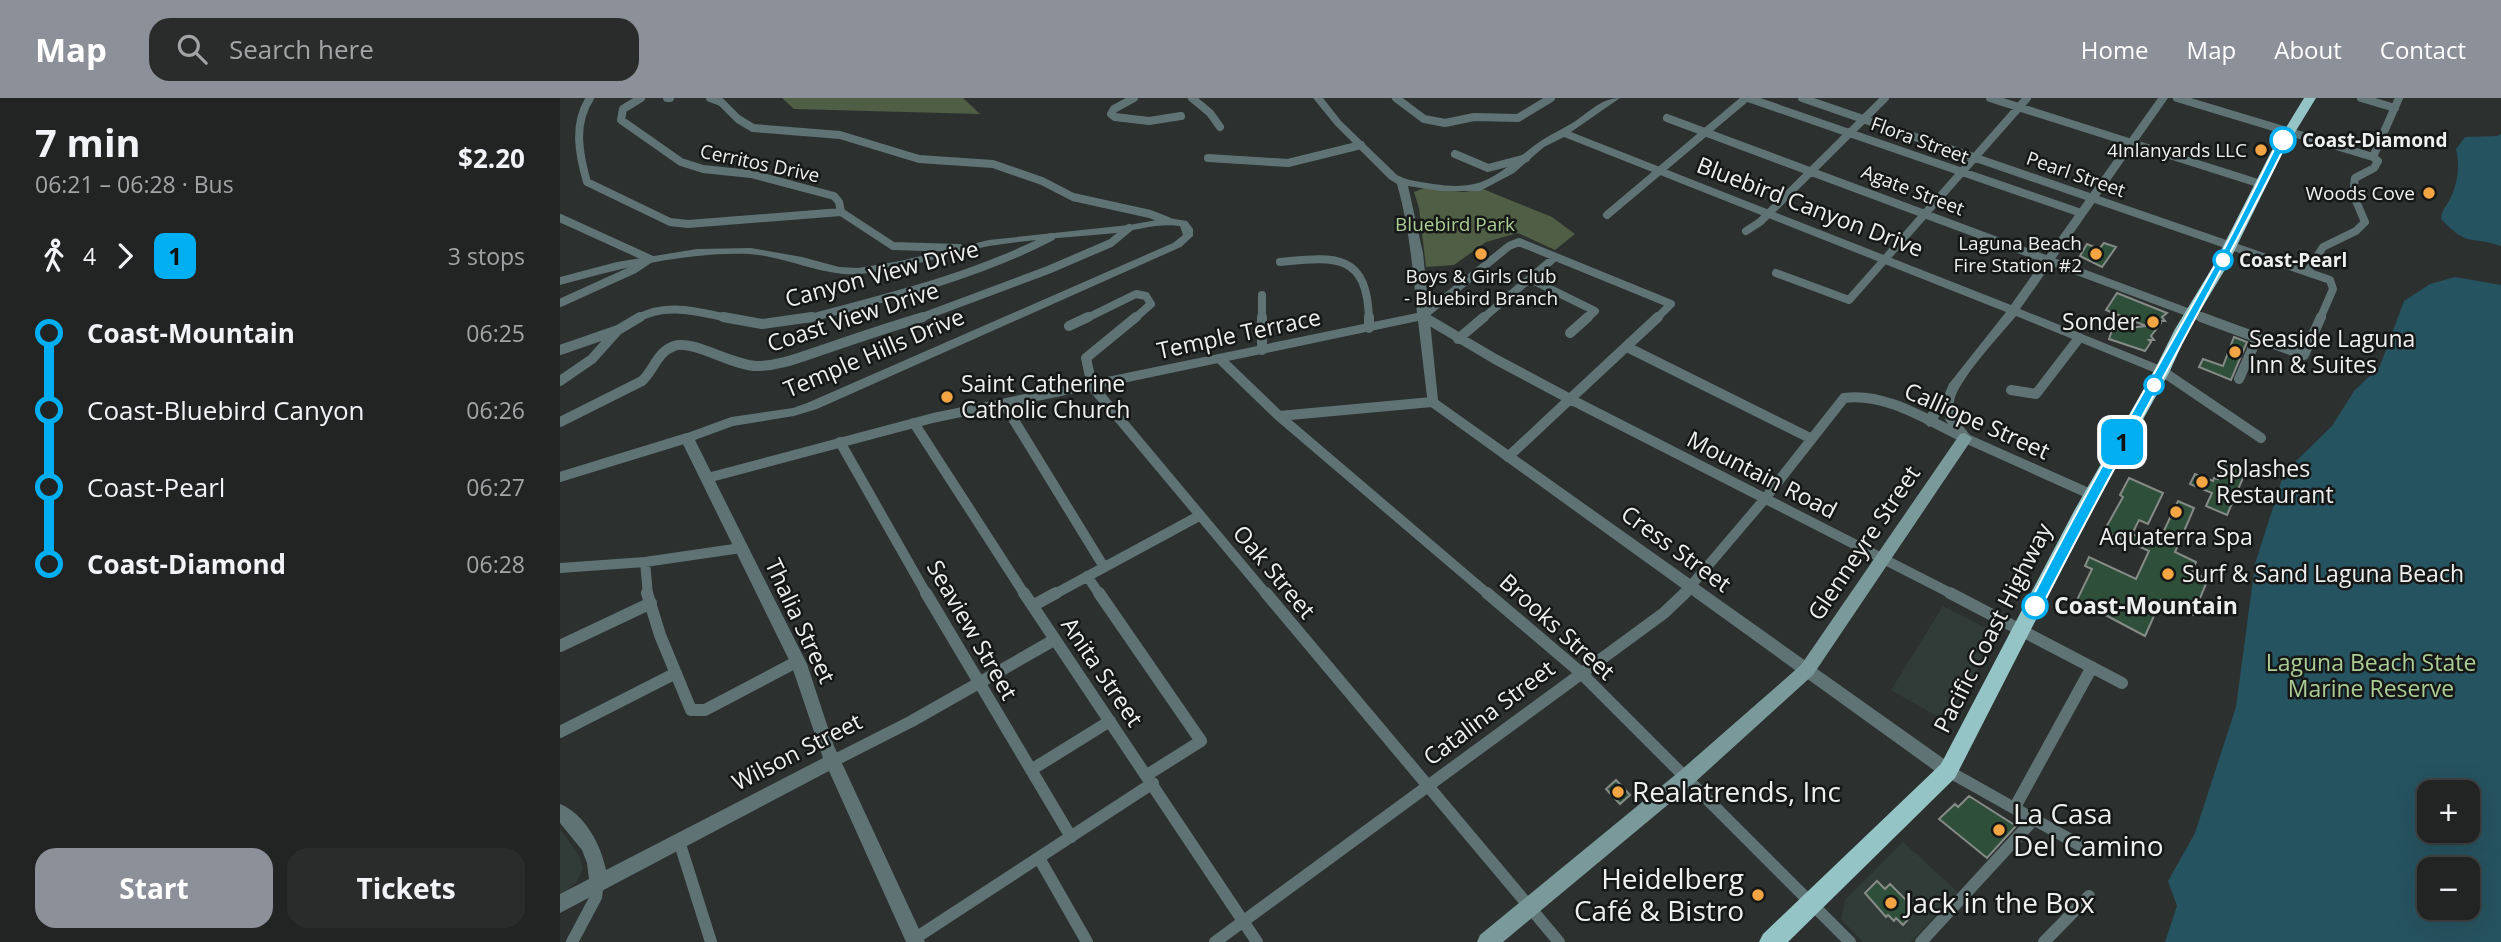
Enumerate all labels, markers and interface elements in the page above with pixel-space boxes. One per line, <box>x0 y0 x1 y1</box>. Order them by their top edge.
search box <box>149 18 639 81</box>
text: Map <box>35 27 107 72</box>
icon: search <box>173 30 211 68</box>
text: Search here <box>229 31 374 67</box>
text: Home <box>2081 33 2149 66</box>
text: Map <box>2187 33 2236 66</box>
text: About <box>2274 33 2342 66</box>
text: Contact <box>2380 33 2466 66</box>
street label: Flora Street <box>1867 110 1973 170</box>
text: 7 min <box>35 116 140 168</box>
marker: Coast-Diamond <box>2270 127 2296 153</box>
place label: Coast-Diamond <box>2302 127 2447 153</box>
place label: 4Inlanyards LLC <box>2107 137 2247 163</box>
street label: Cerritos Drive <box>698 138 822 188</box>
text: $2.20 <box>458 140 525 176</box>
marker: 4Inlanyards LLC <box>2253 142 2269 158</box>
street label: Pearl Street <box>2023 145 2129 203</box>
street label: Bluebird Canyon Drive <box>1693 148 1928 264</box>
street label: Agate Street <box>1858 158 1968 222</box>
text: 06:21 – 06:28 · Bus <box>35 168 234 200</box>
place label: Woods Cove <box>2305 180 2415 206</box>
marker: Woods Cove <box>2421 185 2437 201</box>
park label: Bluebird Park <box>1395 211 1515 237</box>
place label: Laguna Beach Fire Station #2 <box>1954 230 2082 278</box>
street label: Canyon View Drive <box>781 232 982 314</box>
icon: walk <box>35 237 73 275</box>
icon: forward <box>106 237 144 275</box>
text: 1 <box>168 239 182 272</box>
text: 4 <box>83 240 96 272</box>
text: 3 stops <box>448 240 525 272</box>
marker: Boys & Girls Club - Bluebird Branch <box>1473 246 1489 262</box>
marker: Laguna Beach Fire Station #2 <box>2088 246 2104 262</box>
place label: Coast-Pearl <box>2239 247 2347 273</box>
marker: Coast-Pearl <box>2213 250 2233 270</box>
place label: Boys & Girls Club - Bluebird Branch <box>1404 263 1558 311</box>
street label: Coast View Drive <box>763 273 943 359</box>
street label: Temple Hills Drive <box>778 300 969 405</box>
street label: Temple Terrace <box>1154 300 1324 366</box>
place label: Sonder <box>2062 305 2140 337</box>
marker: Sonder <box>2145 314 2161 330</box>
text: Coast-Mountain <box>87 315 295 351</box>
text: 06:25 <box>466 317 525 349</box>
place label: Seaside Laguna Inn & Suites <box>2249 322 2415 380</box>
marker: Seaside Laguna Inn & Suites <box>2227 344 2243 360</box>
place label: Saint Catherine Catholic Church <box>961 367 1130 425</box>
street label: Calliope Street <box>1900 374 2055 466</box>
unlabelled marker <box>2144 375 2164 395</box>
marker: Saint Catherine Catholic Church <box>939 389 955 405</box>
text: Coast-Bluebird Canyon <box>87 392 365 428</box>
text: 06:26 <box>466 394 525 426</box>
line badge: 1 <box>2099 419 2145 465</box>
street label: Mountain Road <box>1682 423 1843 526</box>
text: 1 <box>2115 425 2129 458</box>
place label: Splashes Restaurant <box>2216 452 2334 510</box>
street label: Glenneyre Street <box>1799 459 1927 626</box>
text: Coast-Pearl <box>87 469 225 505</box>
text: 06:27 <box>466 471 525 503</box>
marker: Splashes Restaurant <box>2194 474 2210 490</box>
street label: Cress Street <box>1615 497 1738 599</box>
marker: Aquaterra Spa <box>2168 504 2184 520</box>
street label: Pacific Coast Highway <box>1925 517 2059 738</box>
street label: Oak Street <box>1226 518 1323 625</box>
place label: Aquaterra Spa <box>2099 520 2253 552</box>
text: Coast-Diamond <box>87 546 286 582</box>
text: 06:28 <box>466 548 525 580</box>
street label: Thalia Street <box>758 553 844 688</box>
street label: Seaview Street <box>920 554 1026 705</box>
place label: Surf & Sand Laguna Beach <box>2182 557 2464 589</box>
street label: Brooks Street <box>1493 566 1622 687</box>
marker: Surf & Sand Laguna Beach <box>2160 566 2176 582</box>
place label: Coast-Mountain <box>2054 589 2238 621</box>
marker: Coast-Mountain <box>2022 593 2048 619</box>
street label: Anita Street <box>1054 610 1151 732</box>
park label: Laguna Beach State Marine Reserve <box>2266 646 2476 704</box>
street label: Catalina Street <box>1416 652 1561 772</box>
street label: Wilson Street <box>726 705 867 798</box>
place label: Realatrends, Inc <box>1632 772 1841 810</box>
map controls <box>2417 780 2480 920</box>
button: + <box>2417 780 2480 843</box>
marker: Realatrends, Inc <box>1610 784 1626 800</box>
place label: La Casa Del Camino <box>2013 794 2164 864</box>
marker: La Casa Del Camino <box>1991 822 2007 838</box>
button: Start <box>35 848 273 928</box>
button: Tickets <box>287 848 525 928</box>
button: − <box>2417 857 2480 920</box>
place label: Heidelberg Café & Bistro <box>1574 859 1744 929</box>
place label: Jack in the Box <box>1902 883 2095 921</box>
marker: Heidelberg Café & Bistro <box>1750 887 1766 903</box>
marker: Jack in the Box <box>1883 895 1899 911</box>

